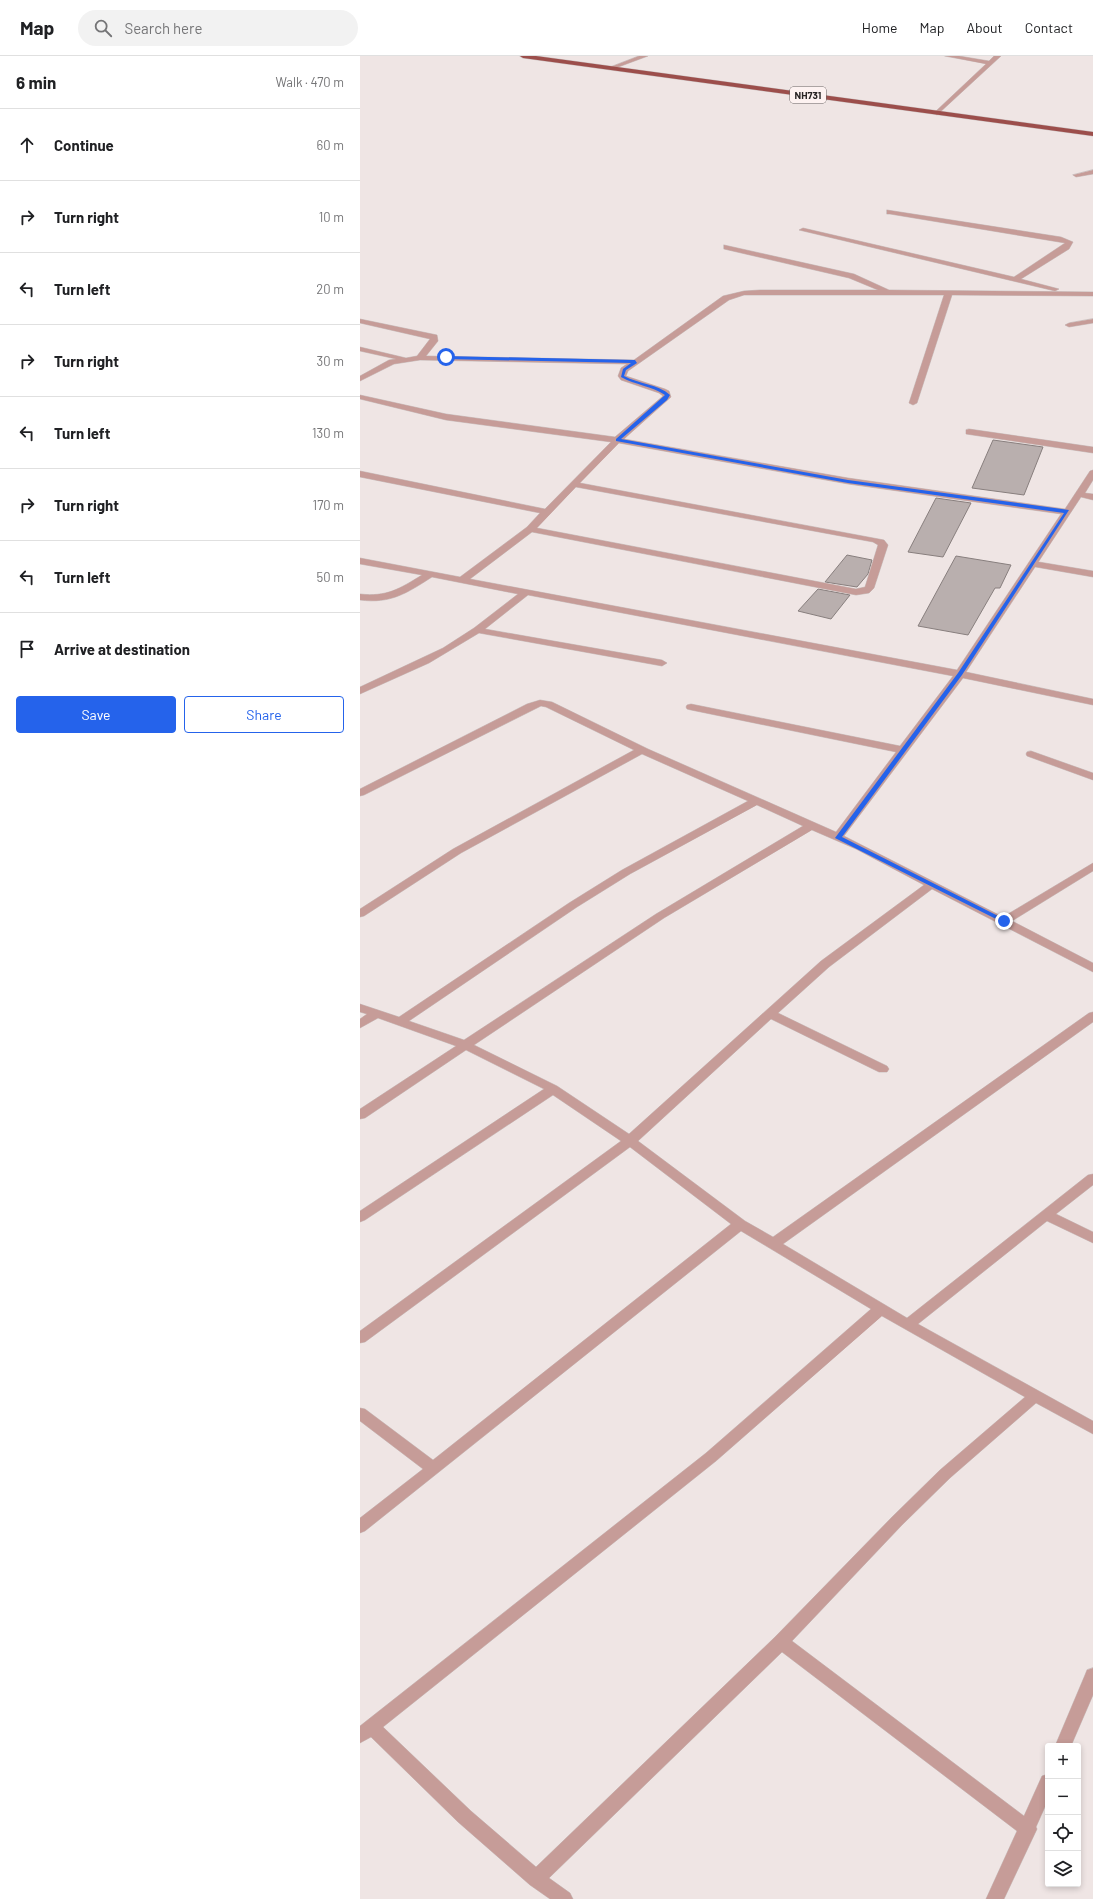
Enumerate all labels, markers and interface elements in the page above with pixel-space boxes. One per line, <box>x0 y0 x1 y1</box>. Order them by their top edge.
search box <box>78 10 358 46</box>
text: Map <box>20 16 54 39</box>
icon: search <box>92 17 114 39</box>
text: Search here <box>124 19 202 37</box>
text: Home <box>862 19 898 36</box>
text: Map <box>920 19 944 36</box>
text: About <box>966 19 1003 36</box>
text: Contact <box>1025 19 1073 36</box>
text: 6 min <box>16 72 56 92</box>
text: Walk · 470 m <box>276 74 344 90</box>
road number: NH731 <box>790 87 826 103</box>
icon: ahead <box>16 134 38 156</box>
text: Continue <box>54 136 114 154</box>
text: 60 m <box>317 137 344 153</box>
icon: right <box>16 206 38 228</box>
text: Turn right <box>54 208 119 226</box>
text: 10 m <box>319 209 344 225</box>
icon: left <box>16 278 38 300</box>
text: Turn left <box>54 280 110 298</box>
text: 20 m <box>316 281 344 297</box>
route start <box>437 348 455 366</box>
icon: right <box>16 350 38 372</box>
text: Turn right <box>54 352 119 370</box>
text: 30 m <box>317 353 344 369</box>
icon: left <box>16 422 38 444</box>
text: Turn left <box>54 424 110 442</box>
text: 130 m <box>312 425 344 441</box>
icon: right <box>16 494 38 516</box>
text: Turn right <box>54 496 119 514</box>
text: 170 m <box>313 497 344 513</box>
icon: left <box>16 566 38 588</box>
text: Turn left <box>54 568 110 586</box>
text: 50 m <box>317 569 344 585</box>
icon: arrive <box>16 638 38 660</box>
text: Arrive at destination <box>54 640 190 658</box>
button: Save <box>16 696 176 733</box>
button: Share <box>184 696 344 733</box>
route end <box>995 912 1013 930</box>
map controls <box>1045 1743 1081 1887</box>
button: + <box>1045 1743 1081 1779</box>
button: − <box>1045 1779 1081 1815</box>
button: locate <box>1045 1815 1081 1851</box>
button: layers <box>1045 1851 1081 1887</box>

